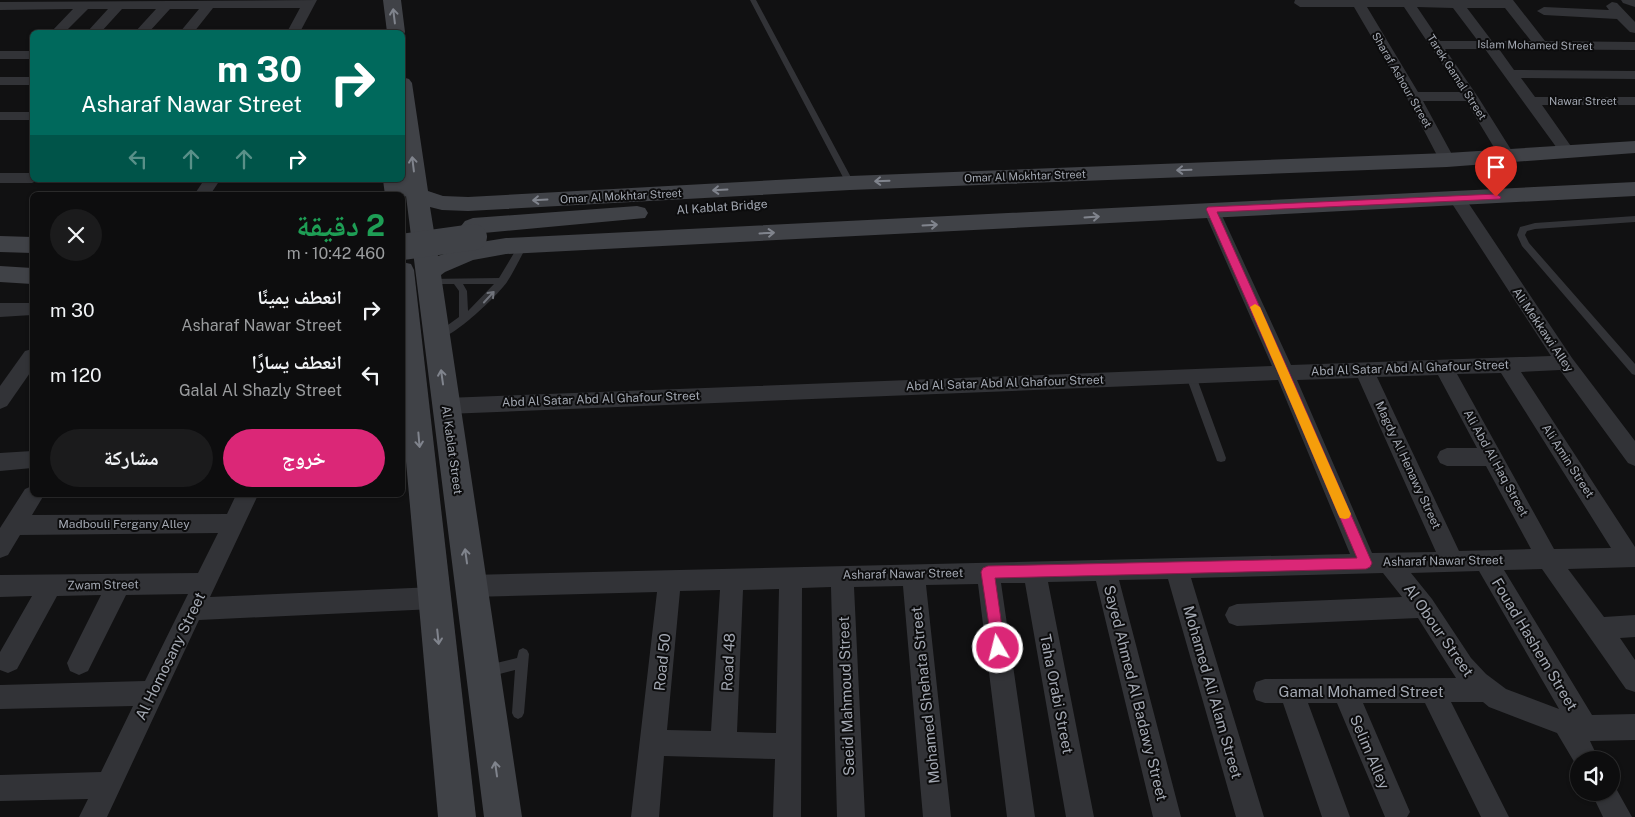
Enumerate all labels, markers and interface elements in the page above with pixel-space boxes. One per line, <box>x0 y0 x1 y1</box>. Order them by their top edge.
one-way arrow <box>389 9 399 25</box>
street label: Sharaf Ashour Street <box>1370 30 1434 130</box>
street label: Tarek Gamal Street <box>1425 32 1489 122</box>
street label: Islam Mohamed Street <box>1477 38 1593 52</box>
text: 30 m <box>217 49 302 90</box>
icon: right <box>320 50 385 115</box>
text: Asharaf Nawar Street <box>81 91 302 117</box>
street label: Nawar Street <box>1549 95 1617 107</box>
icon: left <box>124 145 152 173</box>
icon: ahead <box>177 145 205 173</box>
icon: ahead <box>230 145 258 173</box>
icon: right <box>283 145 311 173</box>
pin <box>1475 146 1517 197</box>
icon: arrive <box>1482 153 1510 181</box>
one-way arrow <box>408 157 418 173</box>
one-way arrow <box>1177 165 1193 175</box>
street label: Omar Al Mokhtar Street <box>964 168 1086 184</box>
one-way arrow <box>874 177 890 186</box>
one-way arrow <box>712 185 728 194</box>
street label: Omar Al Mokhtar Street <box>560 187 682 205</box>
one-way arrow <box>532 196 548 205</box>
street label: Al Kablat Bridge <box>676 197 768 217</box>
text: 2 دقيقة <box>296 207 385 243</box>
button: close <box>50 209 102 261</box>
one-way arrow <box>1084 212 1100 221</box>
one-way arrow <box>922 221 938 230</box>
one-way arrow <box>759 228 775 238</box>
text: 460 m · 10:42 <box>287 244 385 263</box>
street label: Ali Mekkawi Alley <box>1510 285 1577 375</box>
text: انعطف يمينًا <box>257 286 342 308</box>
one-way arrow <box>483 291 495 304</box>
icon: right <box>357 296 385 324</box>
text: 30 m <box>50 299 95 321</box>
text: Asharaf Nawar Street <box>181 316 342 335</box>
text: انعطف يسارًا <box>252 351 342 373</box>
street label: Abd Al Satar Abd Al Ghafour Street <box>1311 358 1510 378</box>
icon: left <box>357 361 385 389</box>
text: 120 m <box>50 364 102 386</box>
one-way arrow <box>437 370 447 386</box>
street label: Abd Al Satar Abd Al Ghafour Street <box>906 373 1105 393</box>
text: Galal Al Shazly Street <box>179 381 342 400</box>
street label: Abd Al Satar Abd Al Ghafour Street <box>502 389 701 409</box>
street label: Magdy Al Henawy Street <box>1372 399 1444 531</box>
street label: Al Kablat Street <box>439 405 465 496</box>
street label: Ali Abd Al Haq Street <box>1461 407 1531 519</box>
street label: Ali Amin Street <box>1539 422 1597 501</box>
button: مشاركة <box>50 429 213 487</box>
button: خروج <box>223 429 385 487</box>
one-way arrow <box>414 432 424 448</box>
street label: Madbouli Fergany Alley <box>58 517 190 531</box>
one-way arrow <box>461 548 471 564</box>
street label: Asharaf Nawar Street <box>1383 553 1504 569</box>
street label: Asharaf Nawar Street <box>843 566 964 582</box>
street label: Fouad Hashem Street <box>1489 575 1581 713</box>
street label: Zwam Street <box>67 577 139 593</box>
street label: Al Obour Street <box>1401 580 1477 680</box>
street label: Sayed Ahmed Al Badawy Street <box>1101 583 1171 803</box>
street label: Al Homosany Street <box>132 589 208 723</box>
street label: Mohamed Ali Alam Street <box>1180 604 1246 781</box>
street label: Mohamed Shehata Street <box>907 605 943 784</box>
street label: Saeid Mahmoud Street <box>835 616 857 776</box>
position arrow <box>971 621 1023 673</box>
one-way arrow <box>433 628 443 644</box>
street label: Road 50 <box>651 632 673 692</box>
street label: Road 48 <box>718 632 738 692</box>
street label: Taha Orabi Street <box>1037 633 1077 756</box>
street label: Gamal Mohamed Street <box>1278 683 1444 700</box>
street label: Selim Alley <box>1347 712 1393 792</box>
map controls <box>1570 751 1620 801</box>
button: sound <box>1570 751 1620 801</box>
one-way arrow <box>491 761 501 777</box>

